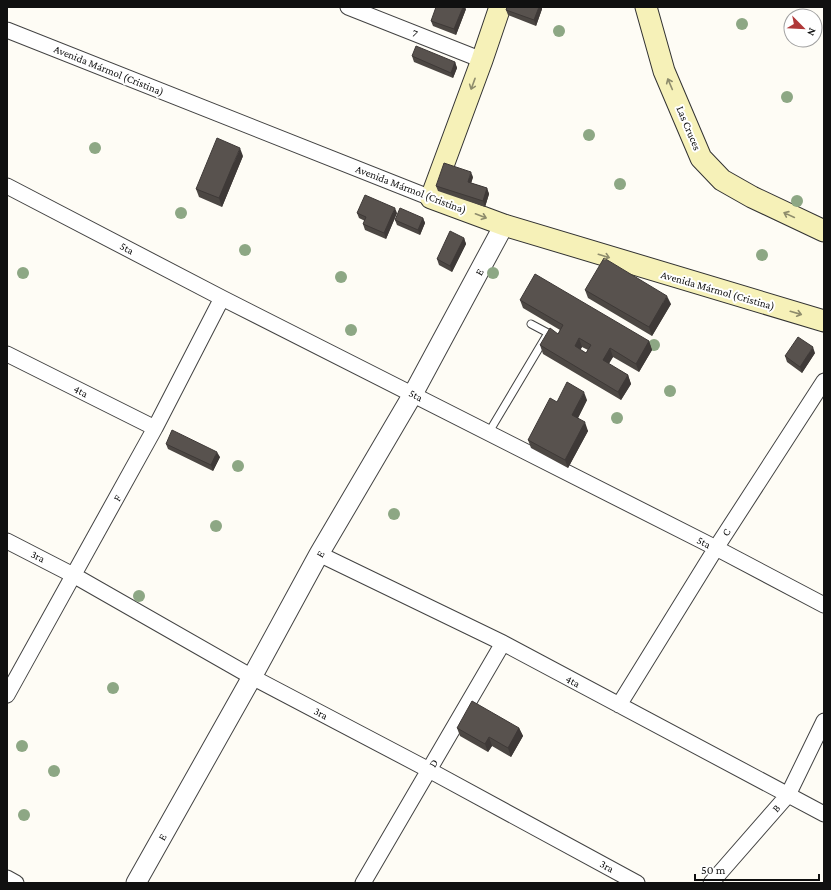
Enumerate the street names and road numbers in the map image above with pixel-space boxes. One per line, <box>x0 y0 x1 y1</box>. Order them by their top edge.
street label: 7 <box>410 26 420 40</box>
street label: Avenida Mármol (Cristina) <box>52 42 166 99</box>
street label: Las Cruces <box>674 104 704 152</box>
street label: Avenida Mármol (Cristina) <box>354 162 468 217</box>
street label: 5ta <box>118 239 136 257</box>
street label: E <box>472 267 486 277</box>
street label: Avenida Mármol (Cristina) <box>660 268 776 313</box>
street label: 4ta <box>72 382 90 400</box>
street label: 5ta <box>407 387 425 403</box>
street label: F <box>110 492 124 503</box>
street label: C <box>719 526 733 538</box>
street label: 5ta <box>695 534 713 550</box>
street label: 3ra <box>29 547 47 565</box>
street label: E <box>313 548 327 560</box>
street label: 4ta <box>564 672 582 690</box>
street label: 3ra <box>312 704 330 722</box>
street label: D <box>426 757 440 769</box>
street label: B <box>769 802 783 814</box>
street label: E <box>155 831 169 843</box>
street label: 3ra <box>598 857 616 875</box>

